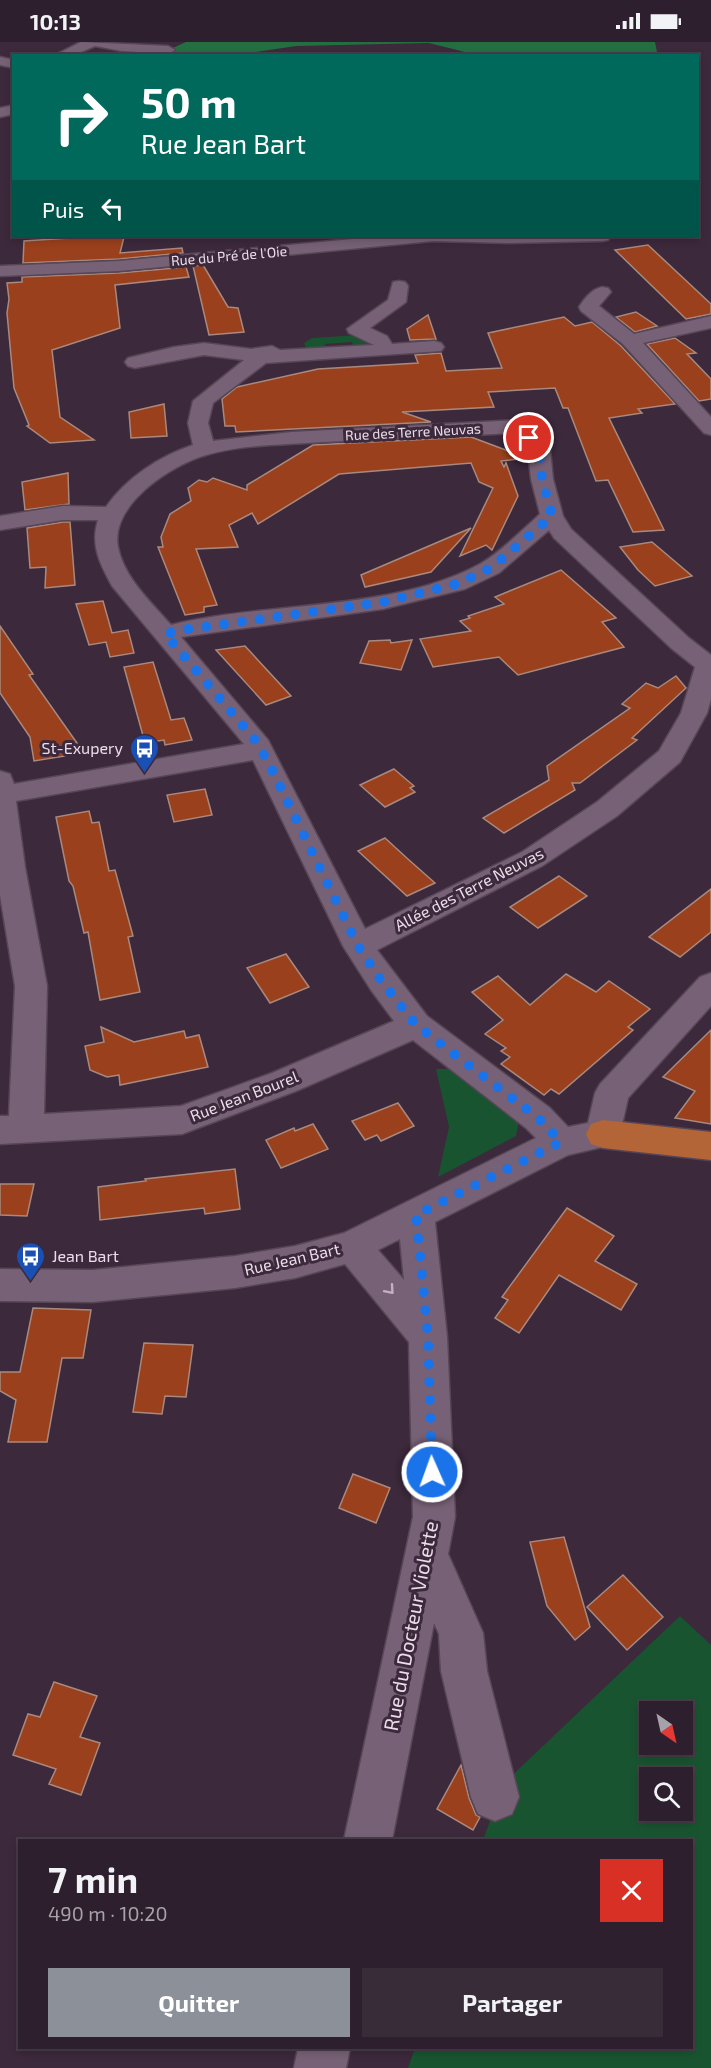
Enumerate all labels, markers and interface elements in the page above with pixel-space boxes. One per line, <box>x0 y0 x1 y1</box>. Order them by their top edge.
text: 10:13 <box>30 8 81 34</box>
text: 50 m <box>141 76 237 126</box>
icon: right <box>42 78 120 156</box>
text: Rue Jean Bart <box>141 127 306 159</box>
icon: left <box>96 192 129 225</box>
text: Puis <box>42 196 84 222</box>
street label: Rue du Pré de l'Oie <box>170 242 288 269</box>
pin <box>503 412 554 463</box>
street label: Rue des Terre Neuvas <box>345 419 481 444</box>
icon: arrive <box>512 421 545 454</box>
bus stop icon: St-Exupery <box>128 732 160 774</box>
place label: St-Exupery <box>42 738 124 757</box>
street label: Allée des Terre Neuvas <box>391 843 546 934</box>
street label: Rue Jean Bourel <box>187 1066 301 1125</box>
street label: Rue Jean Bart <box>242 1238 342 1279</box>
bus stop icon: Jean Bart <box>15 1240 47 1282</box>
place label: Jean Bart <box>52 1246 119 1265</box>
one-way arrow <box>383 1283 394 1294</box>
position arrow <box>400 1440 464 1504</box>
street label: Rue du Docteur Violette <box>378 1519 442 1733</box>
north arrow <box>639 1701 693 1755</box>
map controls <box>639 1701 693 1821</box>
button: search <box>639 1767 693 1821</box>
text: 7 min <box>48 1857 138 1900</box>
button: close <box>600 1859 663 1922</box>
text: 490 m · 10:20 <box>48 1901 167 1925</box>
button: Quitter <box>48 1968 350 2037</box>
button: Partager <box>362 1968 663 2037</box>

